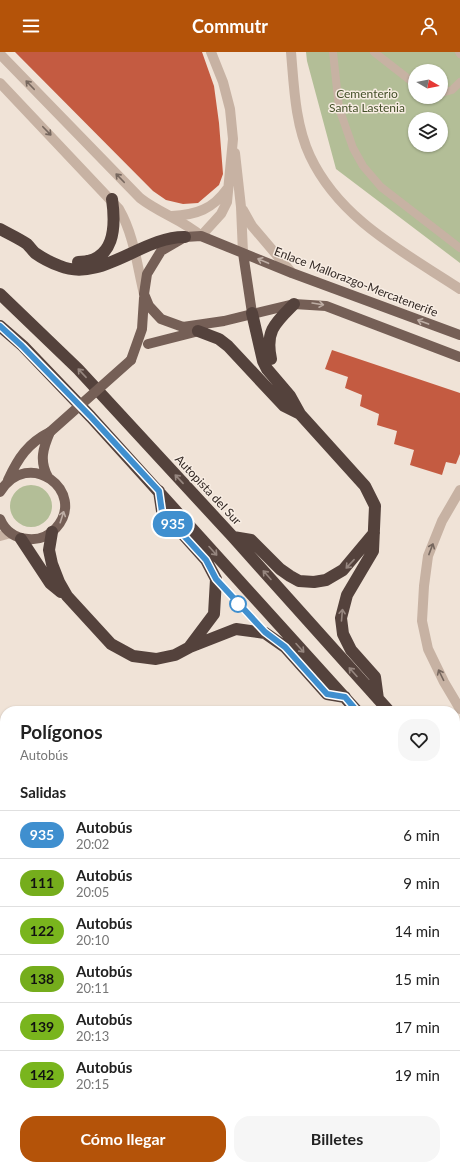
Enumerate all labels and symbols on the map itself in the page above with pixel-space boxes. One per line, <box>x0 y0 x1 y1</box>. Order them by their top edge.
north arrow <box>408 64 448 104</box>
one-way arrow <box>25 80 35 90</box>
park label: Cementerio Santa Lastenia <box>329 86 405 115</box>
one-way arrow <box>42 126 51 137</box>
one-way arrow <box>115 173 125 183</box>
street label: Enlace Mallorazgo-Mercatenerife <box>272 243 440 320</box>
one-way arrow <box>257 257 269 264</box>
one-way arrow <box>311 301 324 309</box>
one-way arrow <box>418 317 430 325</box>
one-way arrow <box>77 368 86 378</box>
street label: Autopista del Sur <box>172 452 245 528</box>
one-way arrow <box>175 474 184 484</box>
one-way arrow <box>59 510 66 523</box>
line badge: 935 <box>150 511 196 537</box>
one-way arrow <box>427 544 435 556</box>
one-way arrow <box>209 546 218 557</box>
one-way arrow <box>345 558 354 569</box>
one-way arrow <box>262 569 271 580</box>
unlabelled marker <box>229 595 247 613</box>
one-way arrow <box>338 609 345 622</box>
one-way arrow <box>296 643 305 653</box>
one-way arrow <box>349 666 358 677</box>
one-way arrow <box>437 669 444 681</box>

